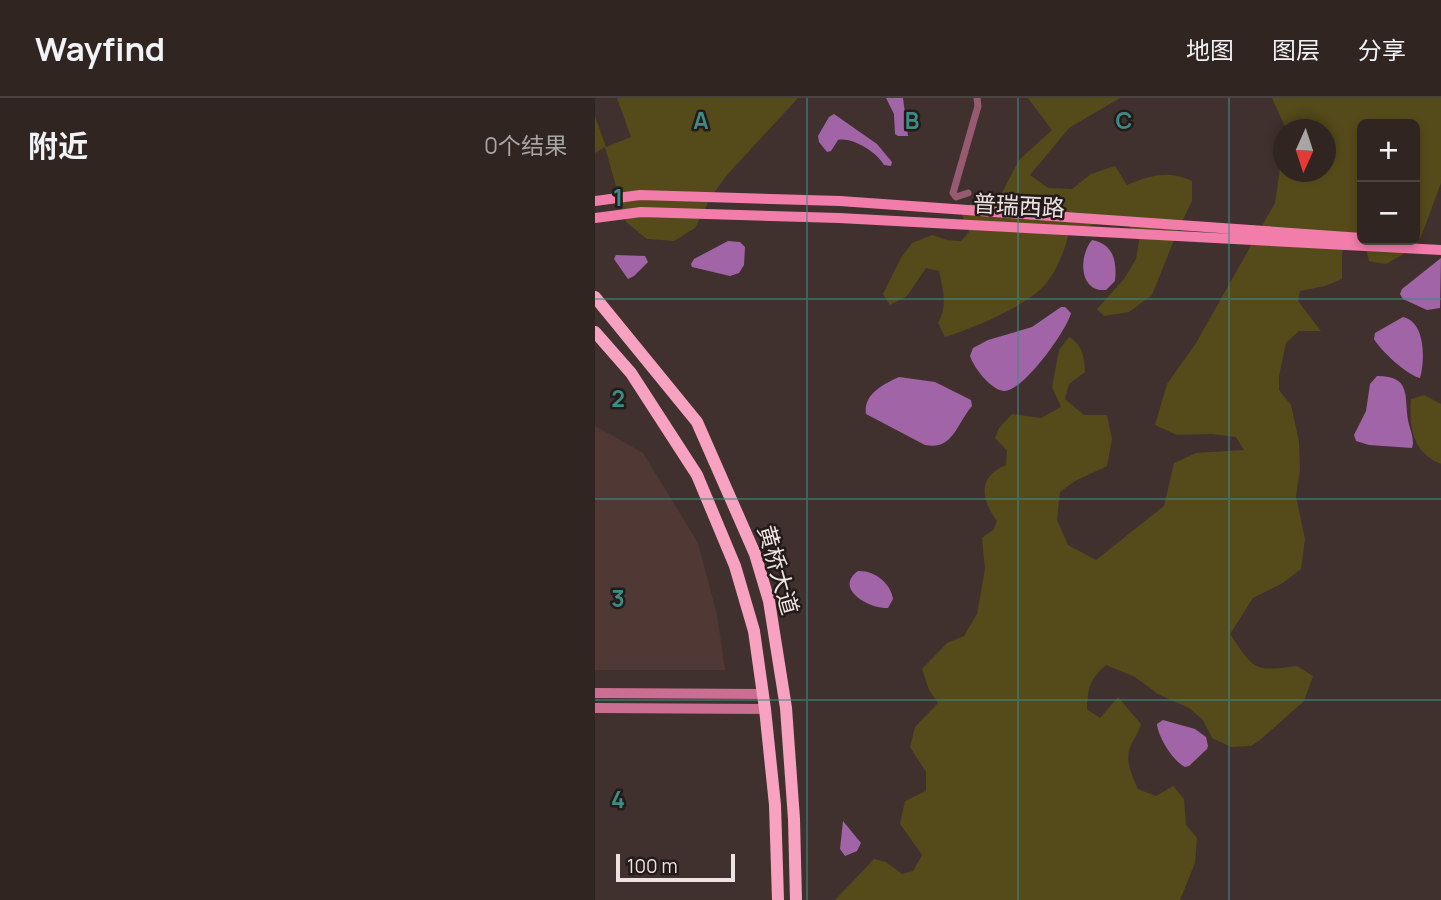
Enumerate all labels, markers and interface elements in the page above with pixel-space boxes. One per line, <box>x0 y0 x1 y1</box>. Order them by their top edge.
text: Wayfind <box>35 26 165 71</box>
text: 地图 <box>1186 33 1234 66</box>
text: 图层 <box>1272 33 1320 66</box>
text: 分享 <box>1358 33 1406 66</box>
text: A <box>693 104 709 136</box>
text: B <box>905 104 919 136</box>
text: C <box>1116 104 1133 136</box>
north arrow <box>1273 119 1336 182</box>
map controls <box>1357 119 1420 245</box>
button: + <box>1357 119 1420 182</box>
text: 附近 <box>28 125 88 166</box>
text: 0个结果 <box>484 129 567 161</box>
text: 1 <box>613 181 623 213</box>
button: − <box>1357 182 1420 245</box>
street label: 普瑞西路 <box>972 187 1066 223</box>
text: 2 <box>611 382 625 414</box>
street label: 黄桥大道 <box>751 521 807 618</box>
text: 3 <box>611 582 625 614</box>
text: 4 <box>611 783 625 815</box>
scale bar <box>616 851 735 883</box>
text: 100 m <box>627 853 678 879</box>

